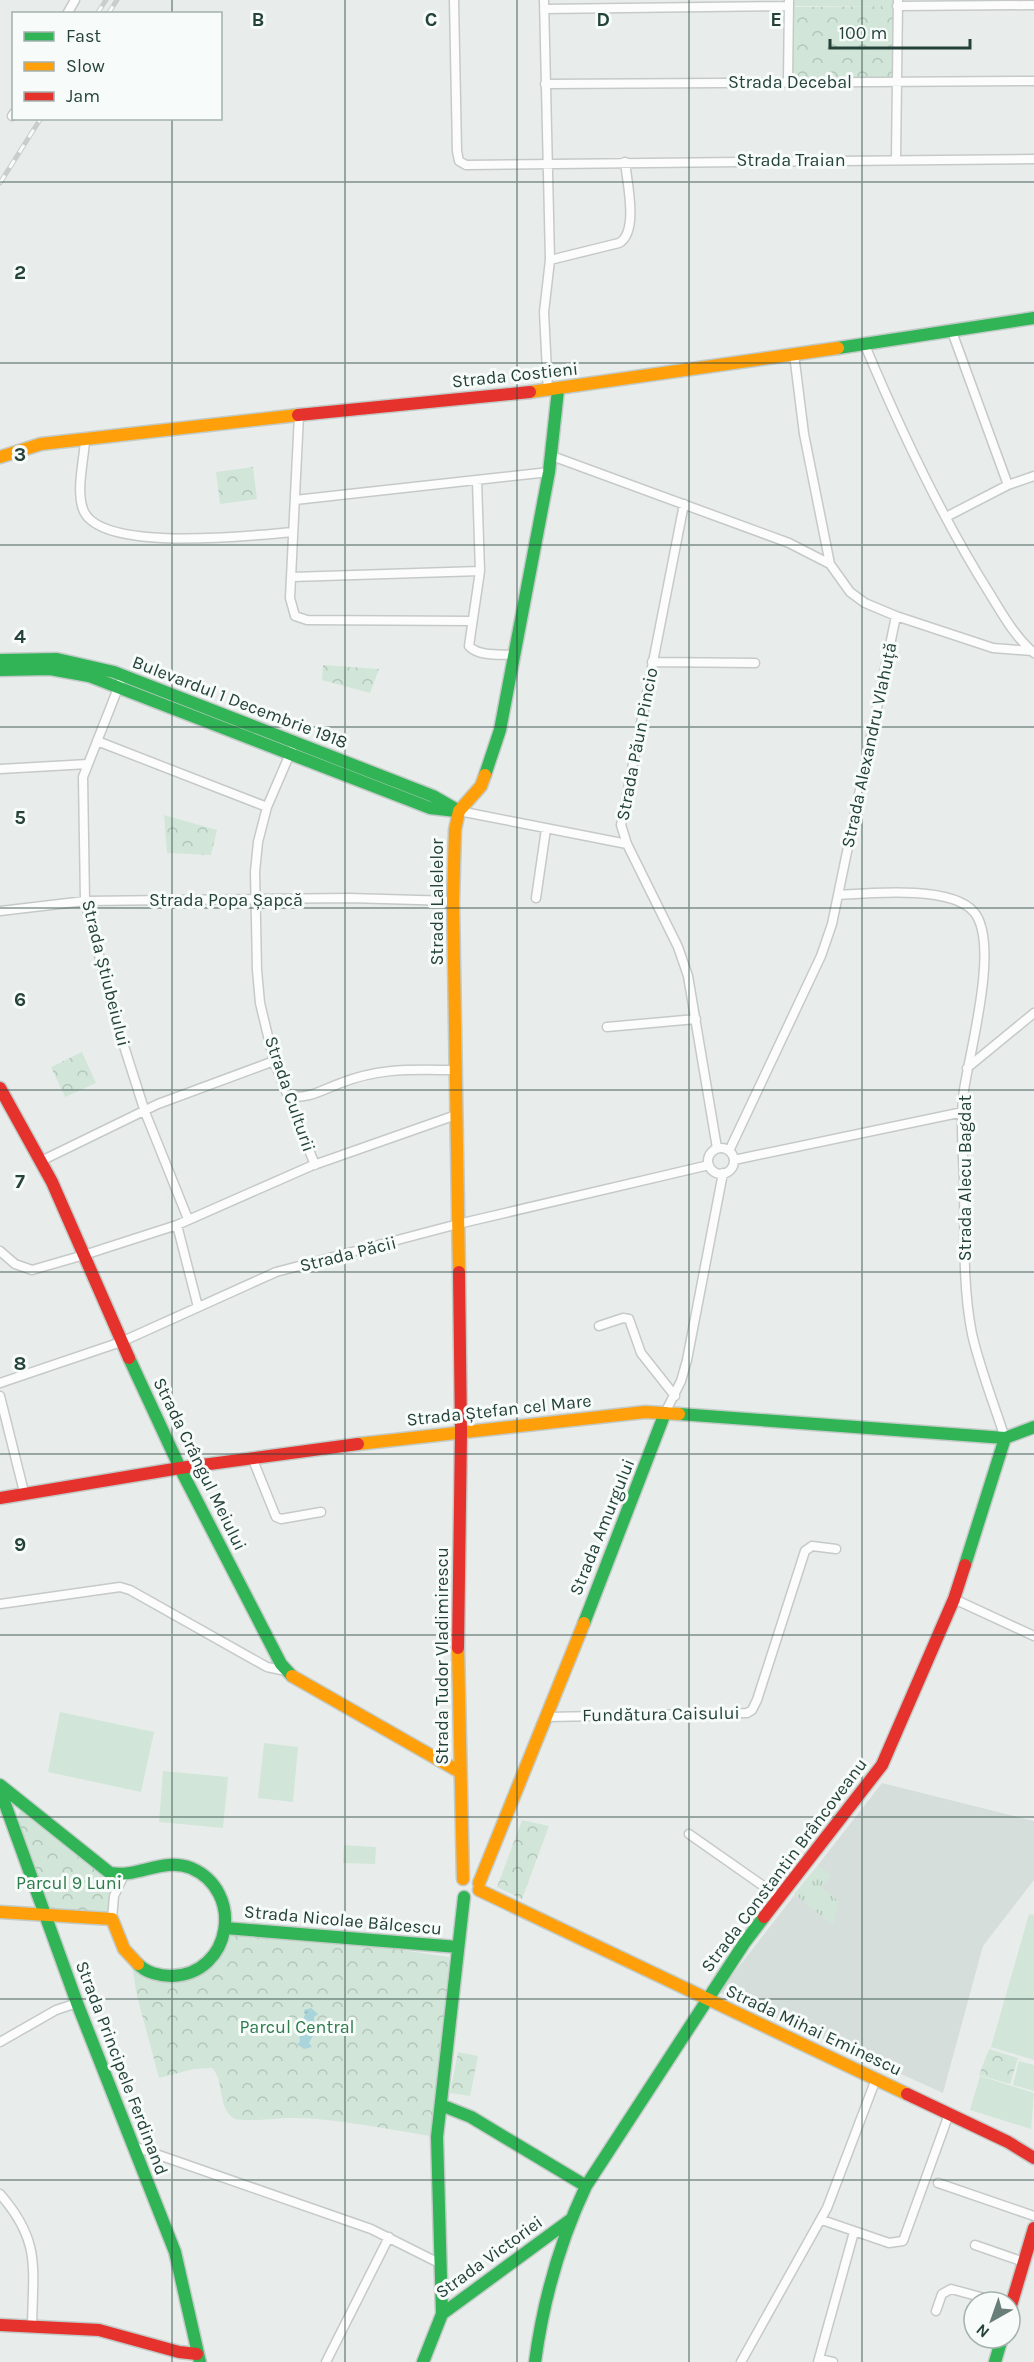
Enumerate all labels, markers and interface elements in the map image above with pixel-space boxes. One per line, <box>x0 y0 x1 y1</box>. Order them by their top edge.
text: B <box>252 8 264 31</box>
text: C <box>425 8 437 31</box>
text: D <box>596 8 610 31</box>
text: E <box>770 8 782 31</box>
legend <box>12 12 222 120</box>
scale bar <box>830 12 970 50</box>
text: 100 m <box>839 22 887 44</box>
text: Fast <box>66 25 101 47</box>
text: Slow <box>66 55 105 77</box>
street label: Strada Decebal <box>728 71 852 93</box>
text: Jam <box>66 85 100 107</box>
street label: Strada Traian <box>736 149 846 171</box>
text: 2 <box>14 261 26 284</box>
street label: Strada Costieni <box>451 357 579 393</box>
text: 3 <box>14 443 26 466</box>
text: 4 <box>14 625 26 648</box>
street label: Strada Alexandru Vlahuță <box>836 640 902 850</box>
street label: Bulevardul 1 Decembrie 1918 <box>129 651 351 753</box>
street label: Strada Păun Pincio <box>611 666 663 822</box>
text: 5 <box>14 806 26 829</box>
street label: Strada Lalelelor <box>426 838 448 966</box>
street label: Strada Popa Șapcă <box>149 889 303 911</box>
street label: Strada Știubeiului <box>77 897 135 1049</box>
text: 6 <box>14 988 26 1011</box>
street label: Strada Culturii <box>260 1033 320 1155</box>
street label: Strada Alecu Bagdat <box>954 1094 976 1261</box>
text: 7 <box>15 1170 25 1193</box>
street label: Strada Păcii <box>297 1231 399 1277</box>
text: 8 <box>14 1352 26 1375</box>
street label: Strada Crângul Meiului <box>149 1374 251 1554</box>
street label: Strada Ștefan cel Mare <box>405 1389 593 1431</box>
street label: Strada Amurgului <box>565 1455 639 1599</box>
text: 9 <box>14 1533 26 1556</box>
street label: Strada Tudor Vladimirescu <box>431 1547 453 1765</box>
street label: Fundătura Caisului <box>582 1702 740 1726</box>
street label: Strada Constantin Brâncoveanu <box>696 1754 872 1976</box>
park label: Parcul 9 Luni <box>16 1872 122 1894</box>
street label: Strada Nicolae Bălcescu <box>243 1900 443 1940</box>
street label: Strada Principele Ferdinand <box>71 1958 173 2178</box>
street label: Strada Mihai Eminescu <box>722 1979 906 2081</box>
park label: Parcul Central <box>239 2016 355 2038</box>
street label: Strada Victoriei <box>431 2211 547 2303</box>
north arrow <box>962 2290 1022 2350</box>
text: N <box>972 2320 993 2342</box>

